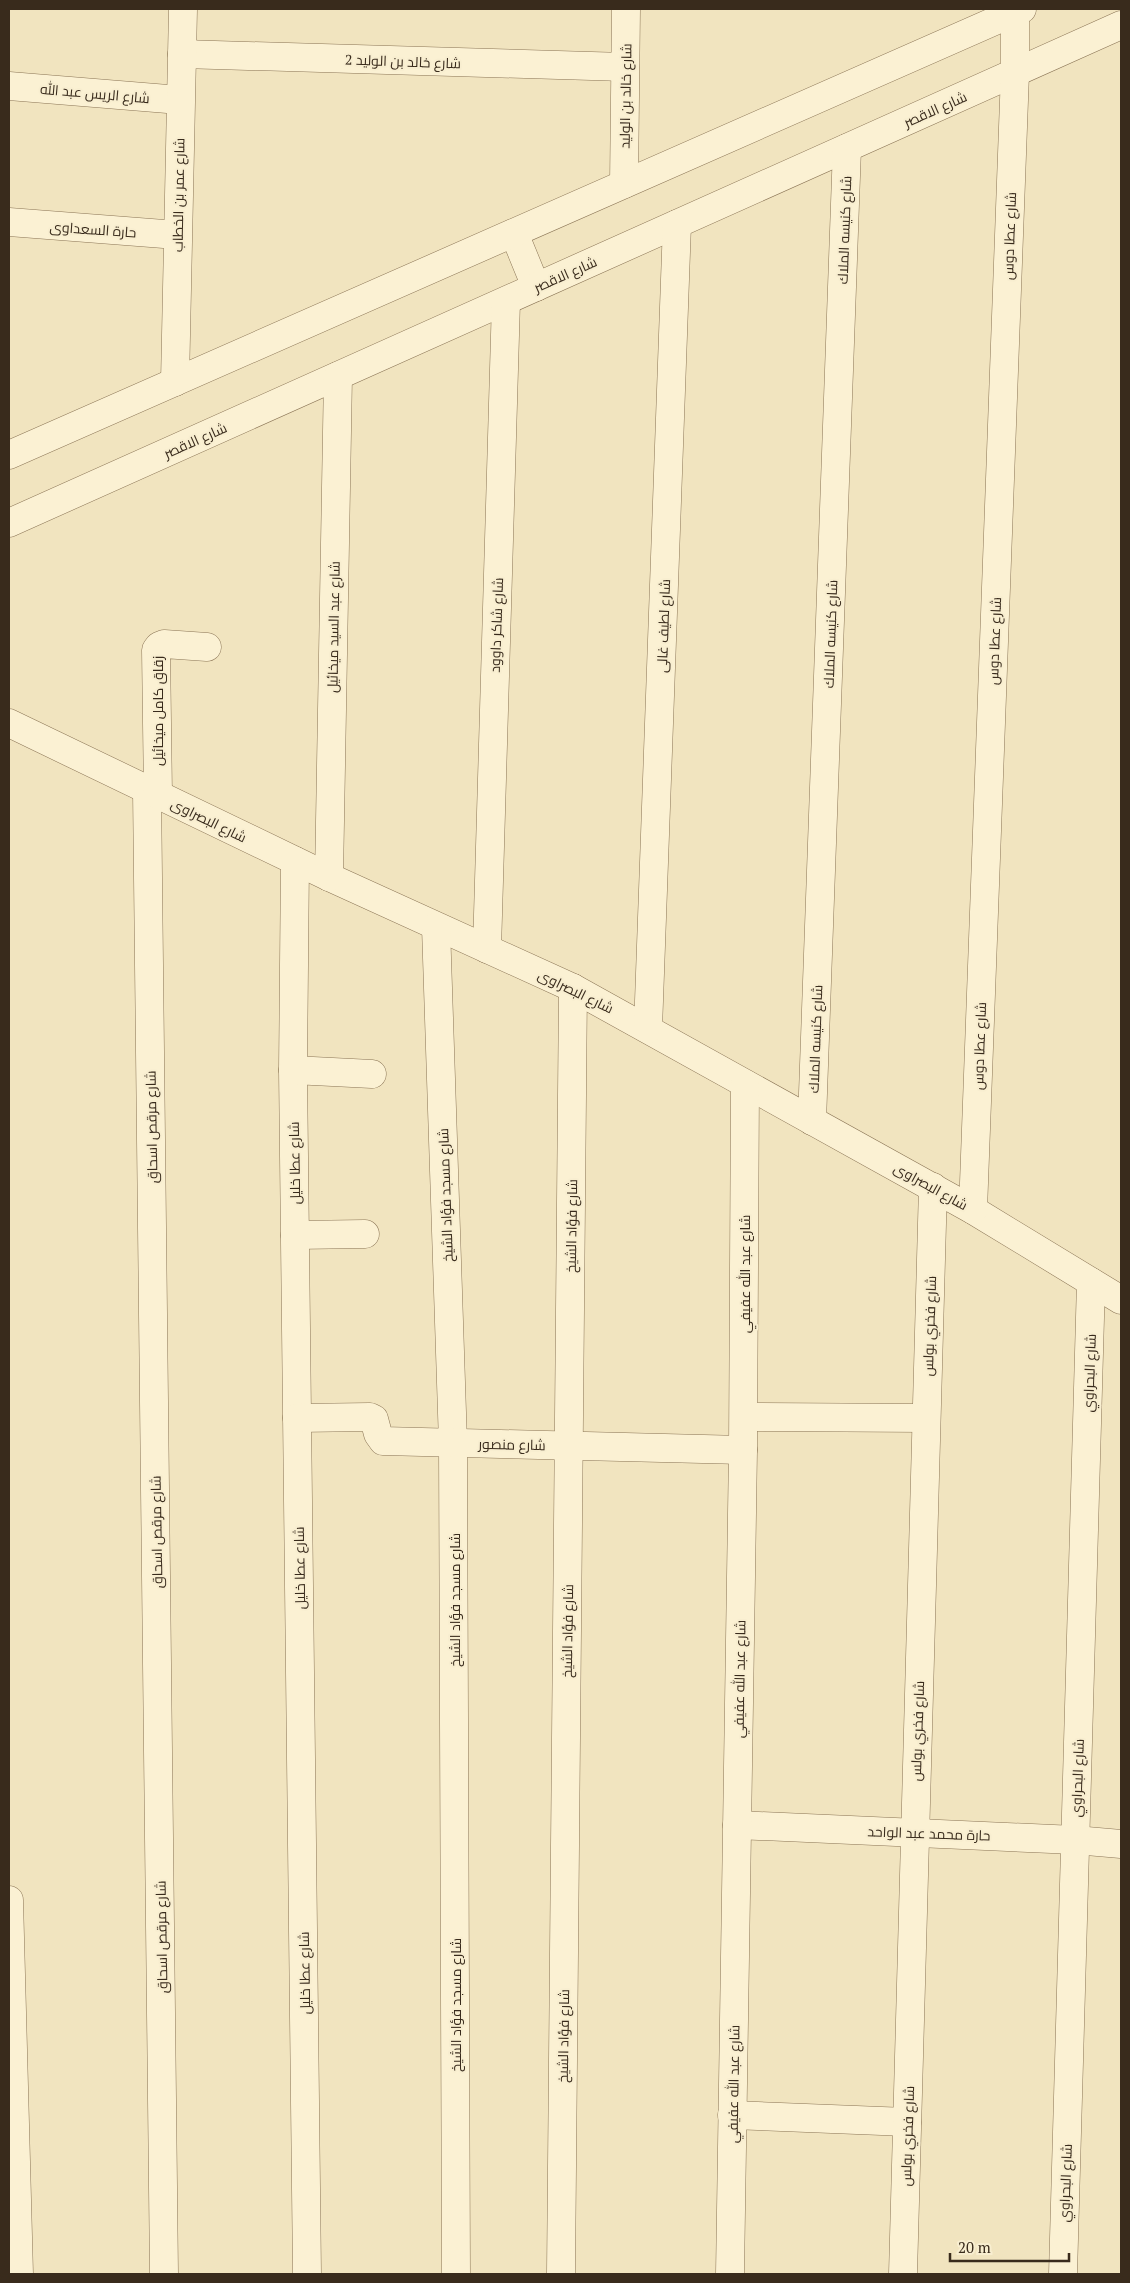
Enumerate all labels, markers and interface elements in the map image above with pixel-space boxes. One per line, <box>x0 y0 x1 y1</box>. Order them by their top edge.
street label: شارع خالد بن الوليد <box>615 43 635 149</box>
street label: شارع خالد بن الوليد 2 <box>345 49 461 73</box>
street label: شارع الريس عبد الله <box>39 79 151 107</box>
street label: شارع الاقصر <box>899 87 970 132</box>
street label: شارع عمر بن الخطاب <box>168 138 188 252</box>
street label: شارع كنيسه الملاك <box>833 175 855 285</box>
street label: شارع عطا دوس <box>998 192 1020 280</box>
street label: حارة السعداوى <box>49 216 137 242</box>
street label: شارع الاقصر <box>529 252 600 297</box>
street label: شارع الاقصر <box>159 418 230 463</box>
street label: شارع عبد السيد ميخائيل <box>322 561 344 693</box>
street label: شارع شاكر داوود <box>485 577 507 673</box>
street label: شارع لطيف غالى <box>652 579 674 673</box>
street label: شارع كنيسه الملاك <box>819 579 841 689</box>
street label: شارع عطا دوس <box>983 597 1005 685</box>
street label: زقاق كامل ميخائيل <box>148 656 167 766</box>
street label: شارع البصراوى <box>168 794 250 846</box>
street label: شارع البصراوى <box>535 965 617 1017</box>
street label: شارع كنيسه الملاك <box>804 984 826 1094</box>
street label: شارع عطا دوس <box>968 1002 990 1090</box>
street label: شارع مرقص اسحاق <box>141 1070 161 1184</box>
street label: شارع عطا خليل <box>284 1121 304 1205</box>
street label: شارع مسجد فؤاد الشيخ <box>433 1128 457 1262</box>
street label: شارع البصراوى <box>891 1158 971 1214</box>
street label: شارع فؤاد الشيخ <box>561 1179 581 1273</box>
street label: شارع عبد الله عفيفي <box>735 1215 757 1333</box>
street label: شارع فخري بولس <box>918 1275 943 1377</box>
street label: شارع البحراوي <box>1078 1333 1103 1413</box>
street label: شارع منصور <box>477 1434 546 1454</box>
street label: شارع مرقص اسحاق <box>146 1475 166 1589</box>
street label: شارع عطا خليل <box>289 1526 309 1610</box>
street label: شارع مسجد فؤاد الشيخ <box>445 1533 464 1667</box>
street label: شارع فؤاد الشيخ <box>557 1584 577 1678</box>
street label: شارع عبد الله عفيفي <box>728 1620 753 1738</box>
street label: شارع فخري بولس <box>906 1680 931 1782</box>
street label: شارع البحراوي <box>1066 1738 1091 1818</box>
street label: حارة محمد عبد الواحد <box>867 1821 991 1845</box>
street label: شارع مرقص اسحاق <box>151 1880 171 1994</box>
street label: شارع عطا خليل <box>294 1931 314 2015</box>
street label: شارع مسجد فؤاد الشيخ <box>446 1938 465 2072</box>
street label: شارع فؤاد الشيخ <box>553 1989 573 2083</box>
street label: شارع عبد الله عفيفي <box>722 2025 747 2143</box>
street label: شارع فخري بولس <box>896 2085 921 2187</box>
street label: شارع البحراوي <box>1054 2143 1079 2223</box>
scale bar <box>950 2230 1069 2262</box>
text: 20 m <box>958 2237 991 2257</box>

